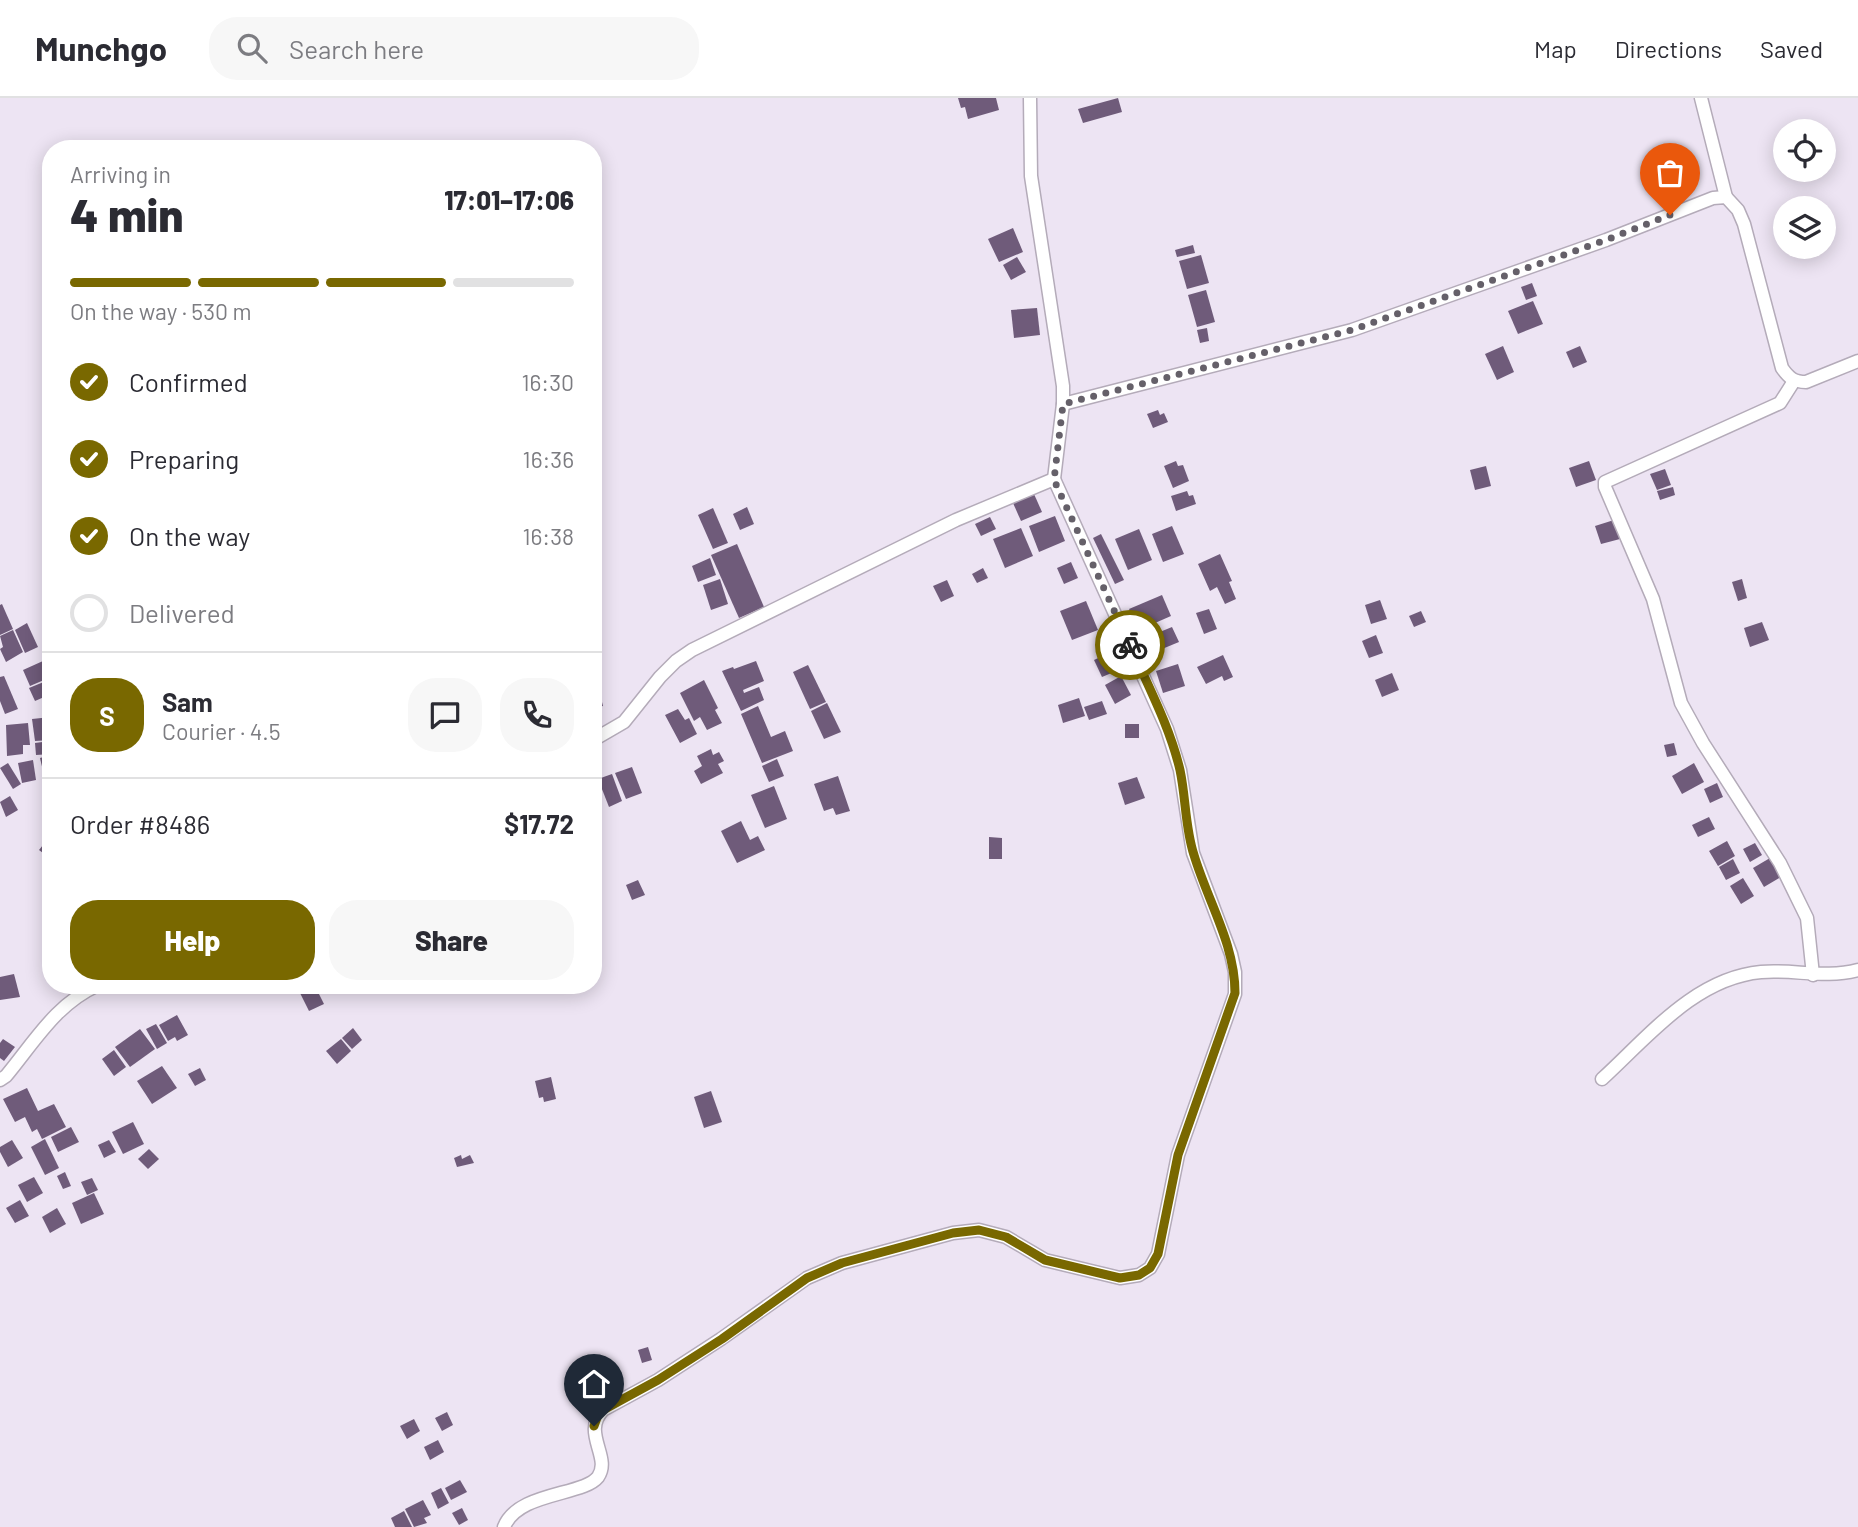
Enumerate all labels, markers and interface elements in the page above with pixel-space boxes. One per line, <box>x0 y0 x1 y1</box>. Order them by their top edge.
search box <box>209 17 699 80</box>
text: Munchgo <box>35 28 167 68</box>
icon: search <box>233 29 271 67</box>
text: Search here <box>289 33 424 64</box>
text: Map <box>1534 34 1577 63</box>
text: Directions <box>1615 34 1722 63</box>
text: Saved <box>1760 34 1823 63</box>
map controls <box>1773 119 1836 259</box>
button: locate <box>1773 119 1836 182</box>
pin <box>1640 143 1700 215</box>
icon: bag <box>1651 154 1689 192</box>
text: Arriving in <box>70 160 171 188</box>
text: 17:01–17:06 <box>444 184 574 215</box>
text: 4 min <box>70 186 184 241</box>
button: layers <box>1773 196 1836 259</box>
text: On the way · 530 m <box>70 297 252 325</box>
icon: check <box>70 363 108 401</box>
text: Confirmed <box>129 366 248 397</box>
text: 16:30 <box>521 368 574 396</box>
icon: check <box>70 440 108 478</box>
text: Preparing <box>129 443 239 474</box>
text: 16:36 <box>523 445 574 473</box>
icon: check <box>70 517 108 555</box>
text: On the way <box>129 520 250 551</box>
text: 16:38 <box>522 522 574 550</box>
text: Delivered <box>129 597 235 628</box>
courier <box>1095 610 1165 680</box>
icon: bike <box>1111 626 1149 664</box>
button: chat <box>408 678 482 752</box>
button: phone <box>500 678 574 752</box>
text: Sam <box>162 686 213 717</box>
text: S <box>99 700 115 731</box>
text: Courier · 4.5 <box>162 717 281 745</box>
text: Order #8486 <box>70 808 210 839</box>
text: $17.72 <box>504 808 574 839</box>
button: Help <box>70 900 315 980</box>
button: Share <box>329 900 574 980</box>
pin <box>564 1354 624 1426</box>
icon: home <box>575 1365 613 1403</box>

